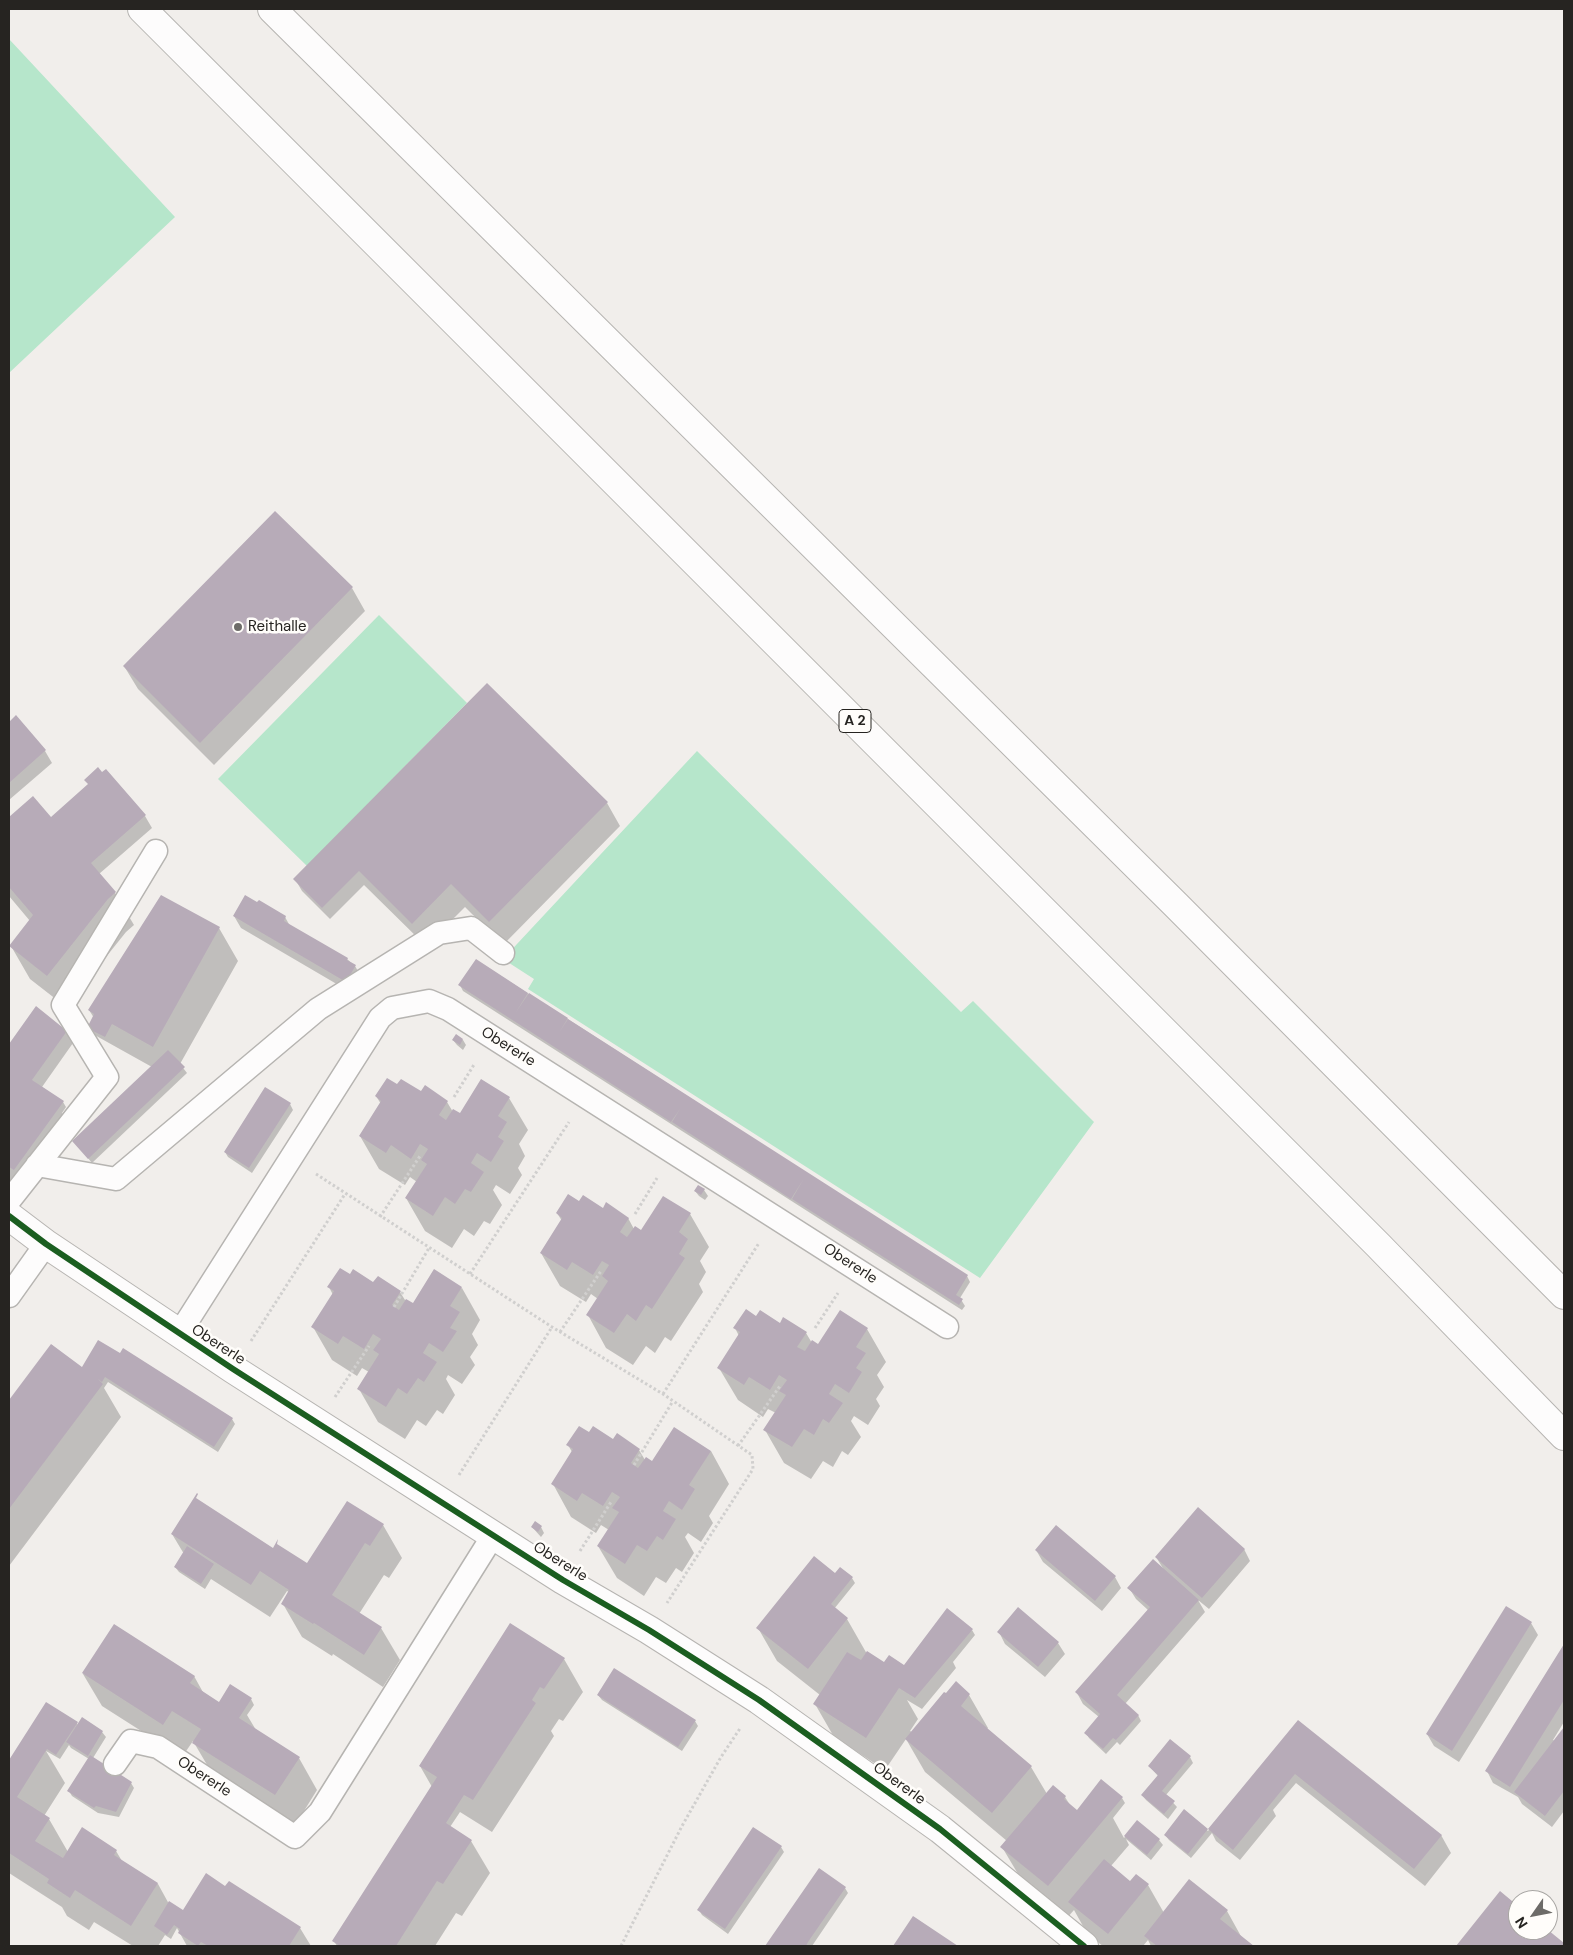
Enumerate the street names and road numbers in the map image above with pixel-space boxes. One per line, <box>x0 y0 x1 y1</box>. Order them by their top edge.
road number: A 2 <box>839 709 871 732</box>
street label: Obererle <box>477 1023 539 1071</box>
street label: Obererle <box>820 1240 880 1288</box>
street label: Obererle <box>188 1321 248 1369</box>
street label: Obererle <box>529 1538 591 1586</box>
street label: Obererle <box>174 1753 234 1801</box>
street label: Obererle <box>869 1759 929 1809</box>

